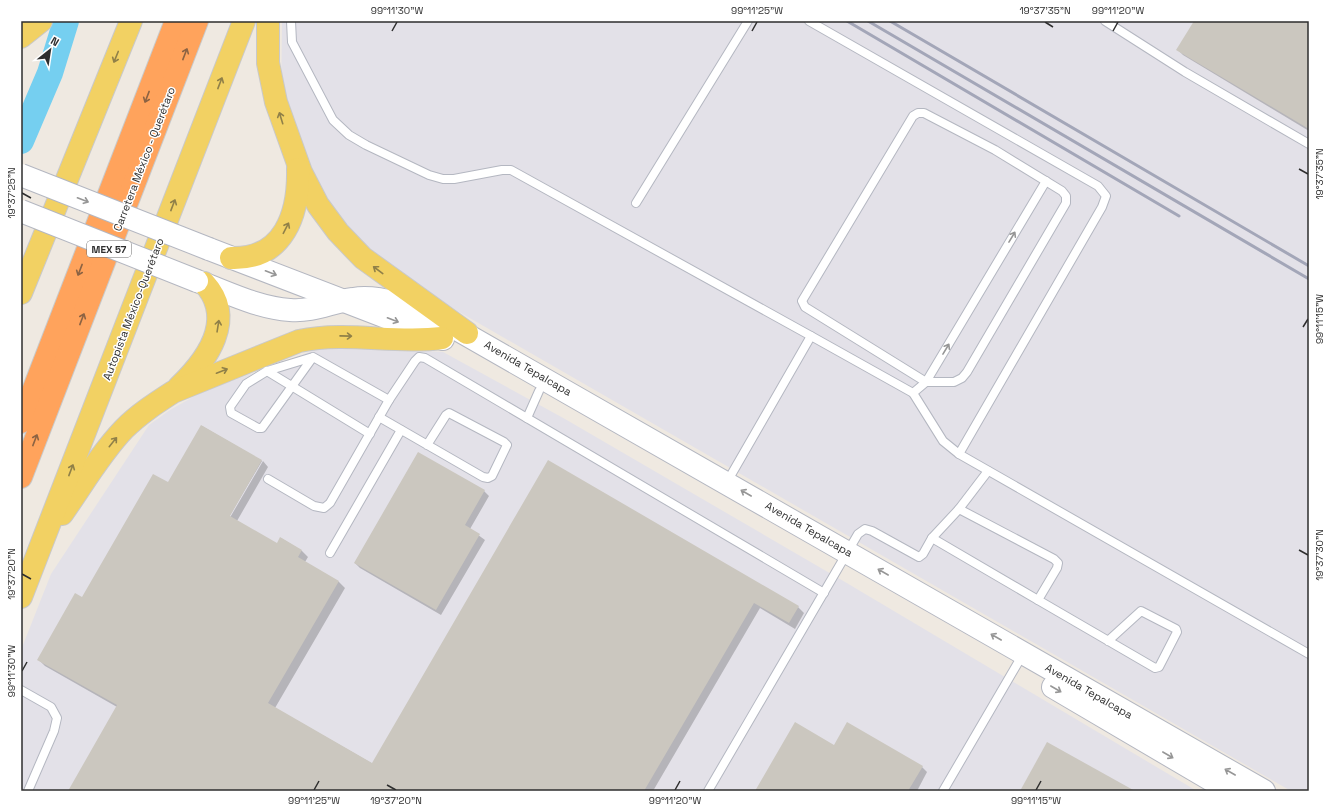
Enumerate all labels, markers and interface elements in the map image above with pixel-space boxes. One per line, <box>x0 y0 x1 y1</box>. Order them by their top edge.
text: 99°11'30"W <box>371 4 423 17</box>
text: 99°11'25"W <box>731 4 783 17</box>
text: 19°37'35"N <box>1019 4 1071 17</box>
text: 99°11'20"W <box>1092 4 1144 17</box>
north arrow <box>30 30 70 70</box>
text: N <box>48 33 62 49</box>
one-way arrow <box>181 49 189 61</box>
one-way arrow <box>112 51 119 63</box>
one-way arrow <box>216 78 224 90</box>
street label: Carretera México - Querétaro <box>110 85 178 233</box>
one-way arrow <box>143 90 151 102</box>
one-way arrow <box>277 112 284 125</box>
text: 19°37'35"N <box>1313 148 1326 200</box>
text: 19°37'25"N <box>5 167 18 219</box>
one-way arrow <box>77 196 89 204</box>
one-way arrow <box>170 199 177 211</box>
one-way arrow <box>283 222 291 234</box>
one-way arrow <box>1009 231 1017 243</box>
street label: Autopista México-Querétaro <box>99 236 167 382</box>
road number: MEX 57 <box>87 241 131 257</box>
one-way arrow <box>75 263 83 275</box>
one-way arrow <box>373 266 384 274</box>
one-way arrow <box>265 270 277 278</box>
text: 99°11'15"W <box>1313 294 1326 344</box>
one-way arrow <box>79 314 87 326</box>
one-way arrow <box>386 316 398 324</box>
one-way arrow <box>214 320 222 333</box>
one-way arrow <box>339 332 352 340</box>
street label: Avenida Tepalcapa <box>482 337 575 399</box>
one-way arrow <box>942 344 950 355</box>
one-way arrow <box>216 367 228 375</box>
one-way arrow <box>32 435 40 447</box>
one-way arrow <box>109 437 118 448</box>
one-way arrow <box>67 464 75 476</box>
one-way arrow <box>740 489 752 497</box>
street label: Avenida Tepalcapa <box>763 498 856 560</box>
text: 19°37'30"N <box>1313 529 1326 581</box>
text: 19°37'20"N <box>5 548 18 600</box>
one-way arrow <box>877 568 889 576</box>
one-way arrow <box>990 633 1002 641</box>
text: 99°11'30"W <box>5 645 18 697</box>
street label: Avenida Tepalcapa <box>1043 660 1136 722</box>
one-way arrow <box>1050 686 1062 694</box>
one-way arrow <box>1162 751 1174 759</box>
one-way arrow <box>1224 767 1236 775</box>
text: 99°11'25"W <box>288 794 340 807</box>
text: 19°37'20"N <box>370 794 422 807</box>
text: 99°11'20"W <box>649 794 701 807</box>
text: 99°11'15"W <box>1011 794 1061 807</box>

